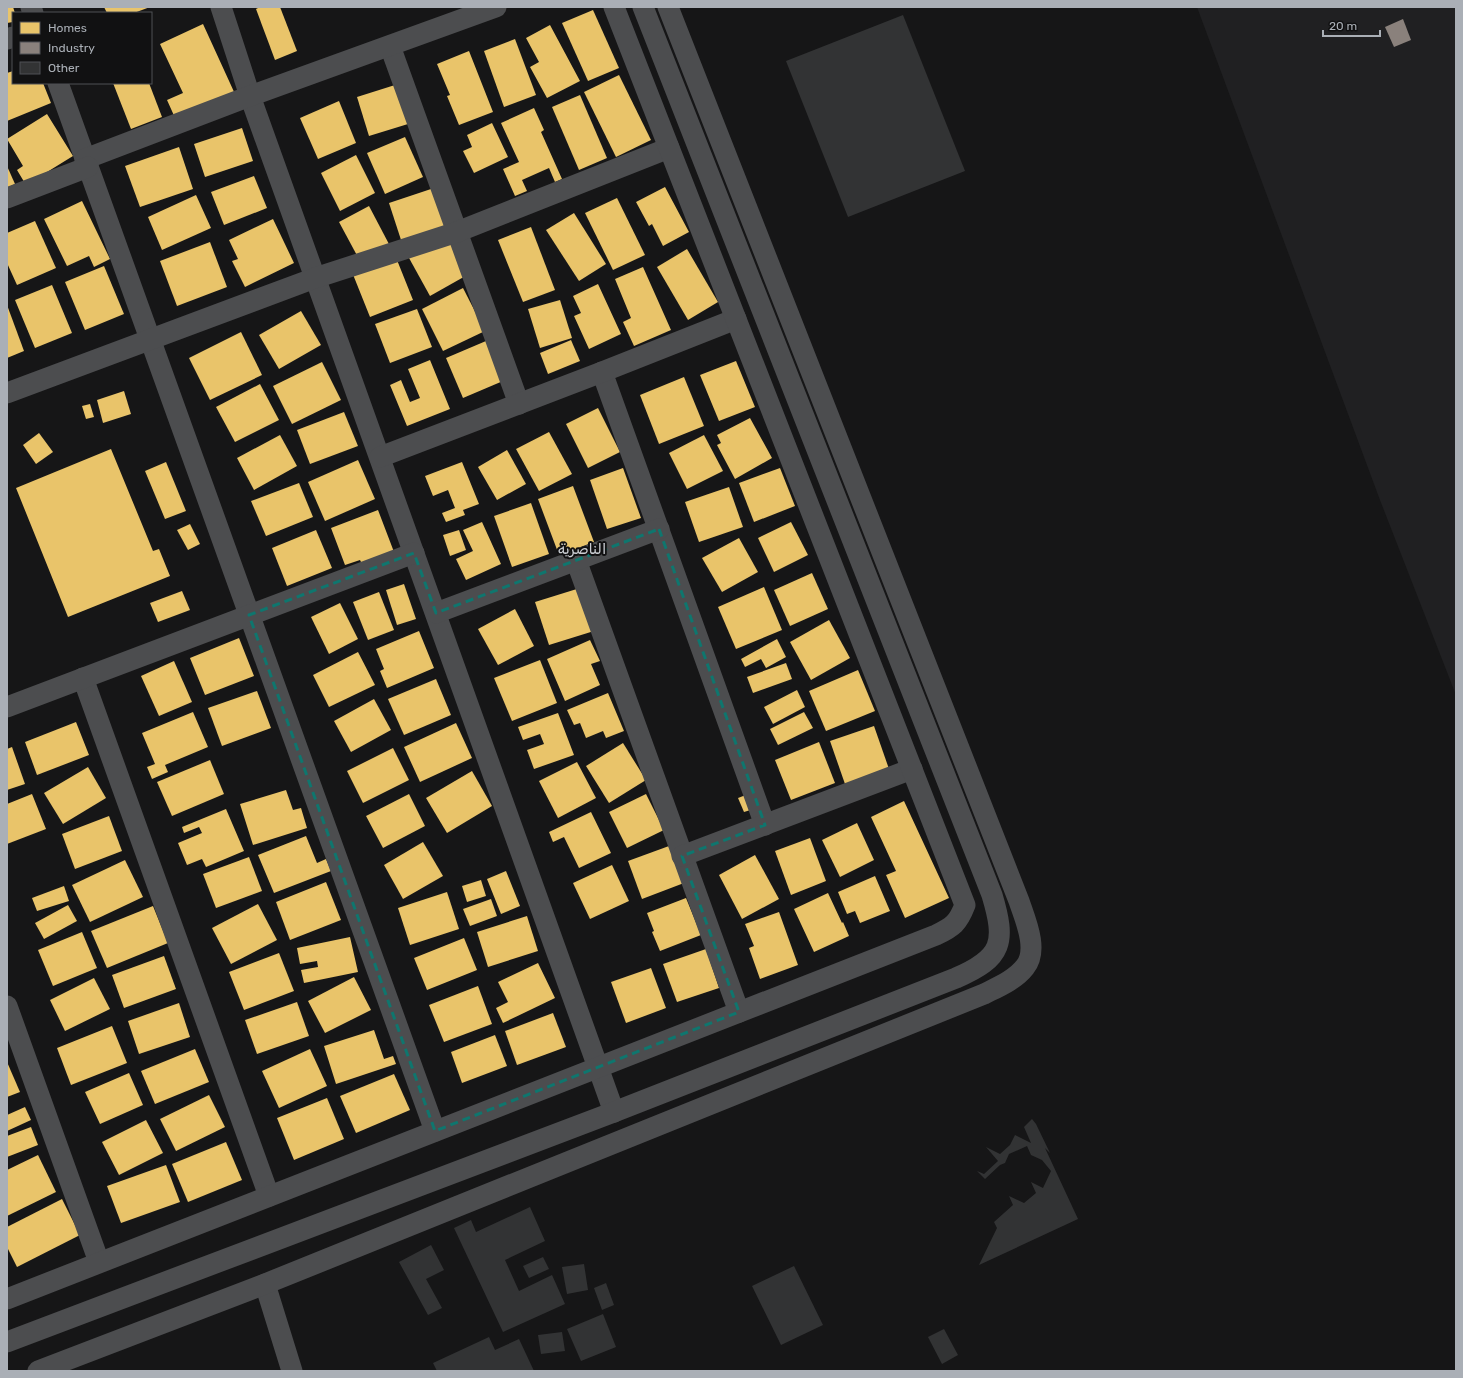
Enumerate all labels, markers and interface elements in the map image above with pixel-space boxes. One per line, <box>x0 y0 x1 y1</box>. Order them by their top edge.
legend <box>12 12 152 84</box>
scale bar <box>1323 12 1380 38</box>
text: 20 m <box>1329 19 1357 33</box>
text: Homes <box>48 21 87 35</box>
text: Industry <box>48 41 95 55</box>
text: Other <box>48 61 80 75</box>
district label: الناصرية <box>558 540 606 558</box>

